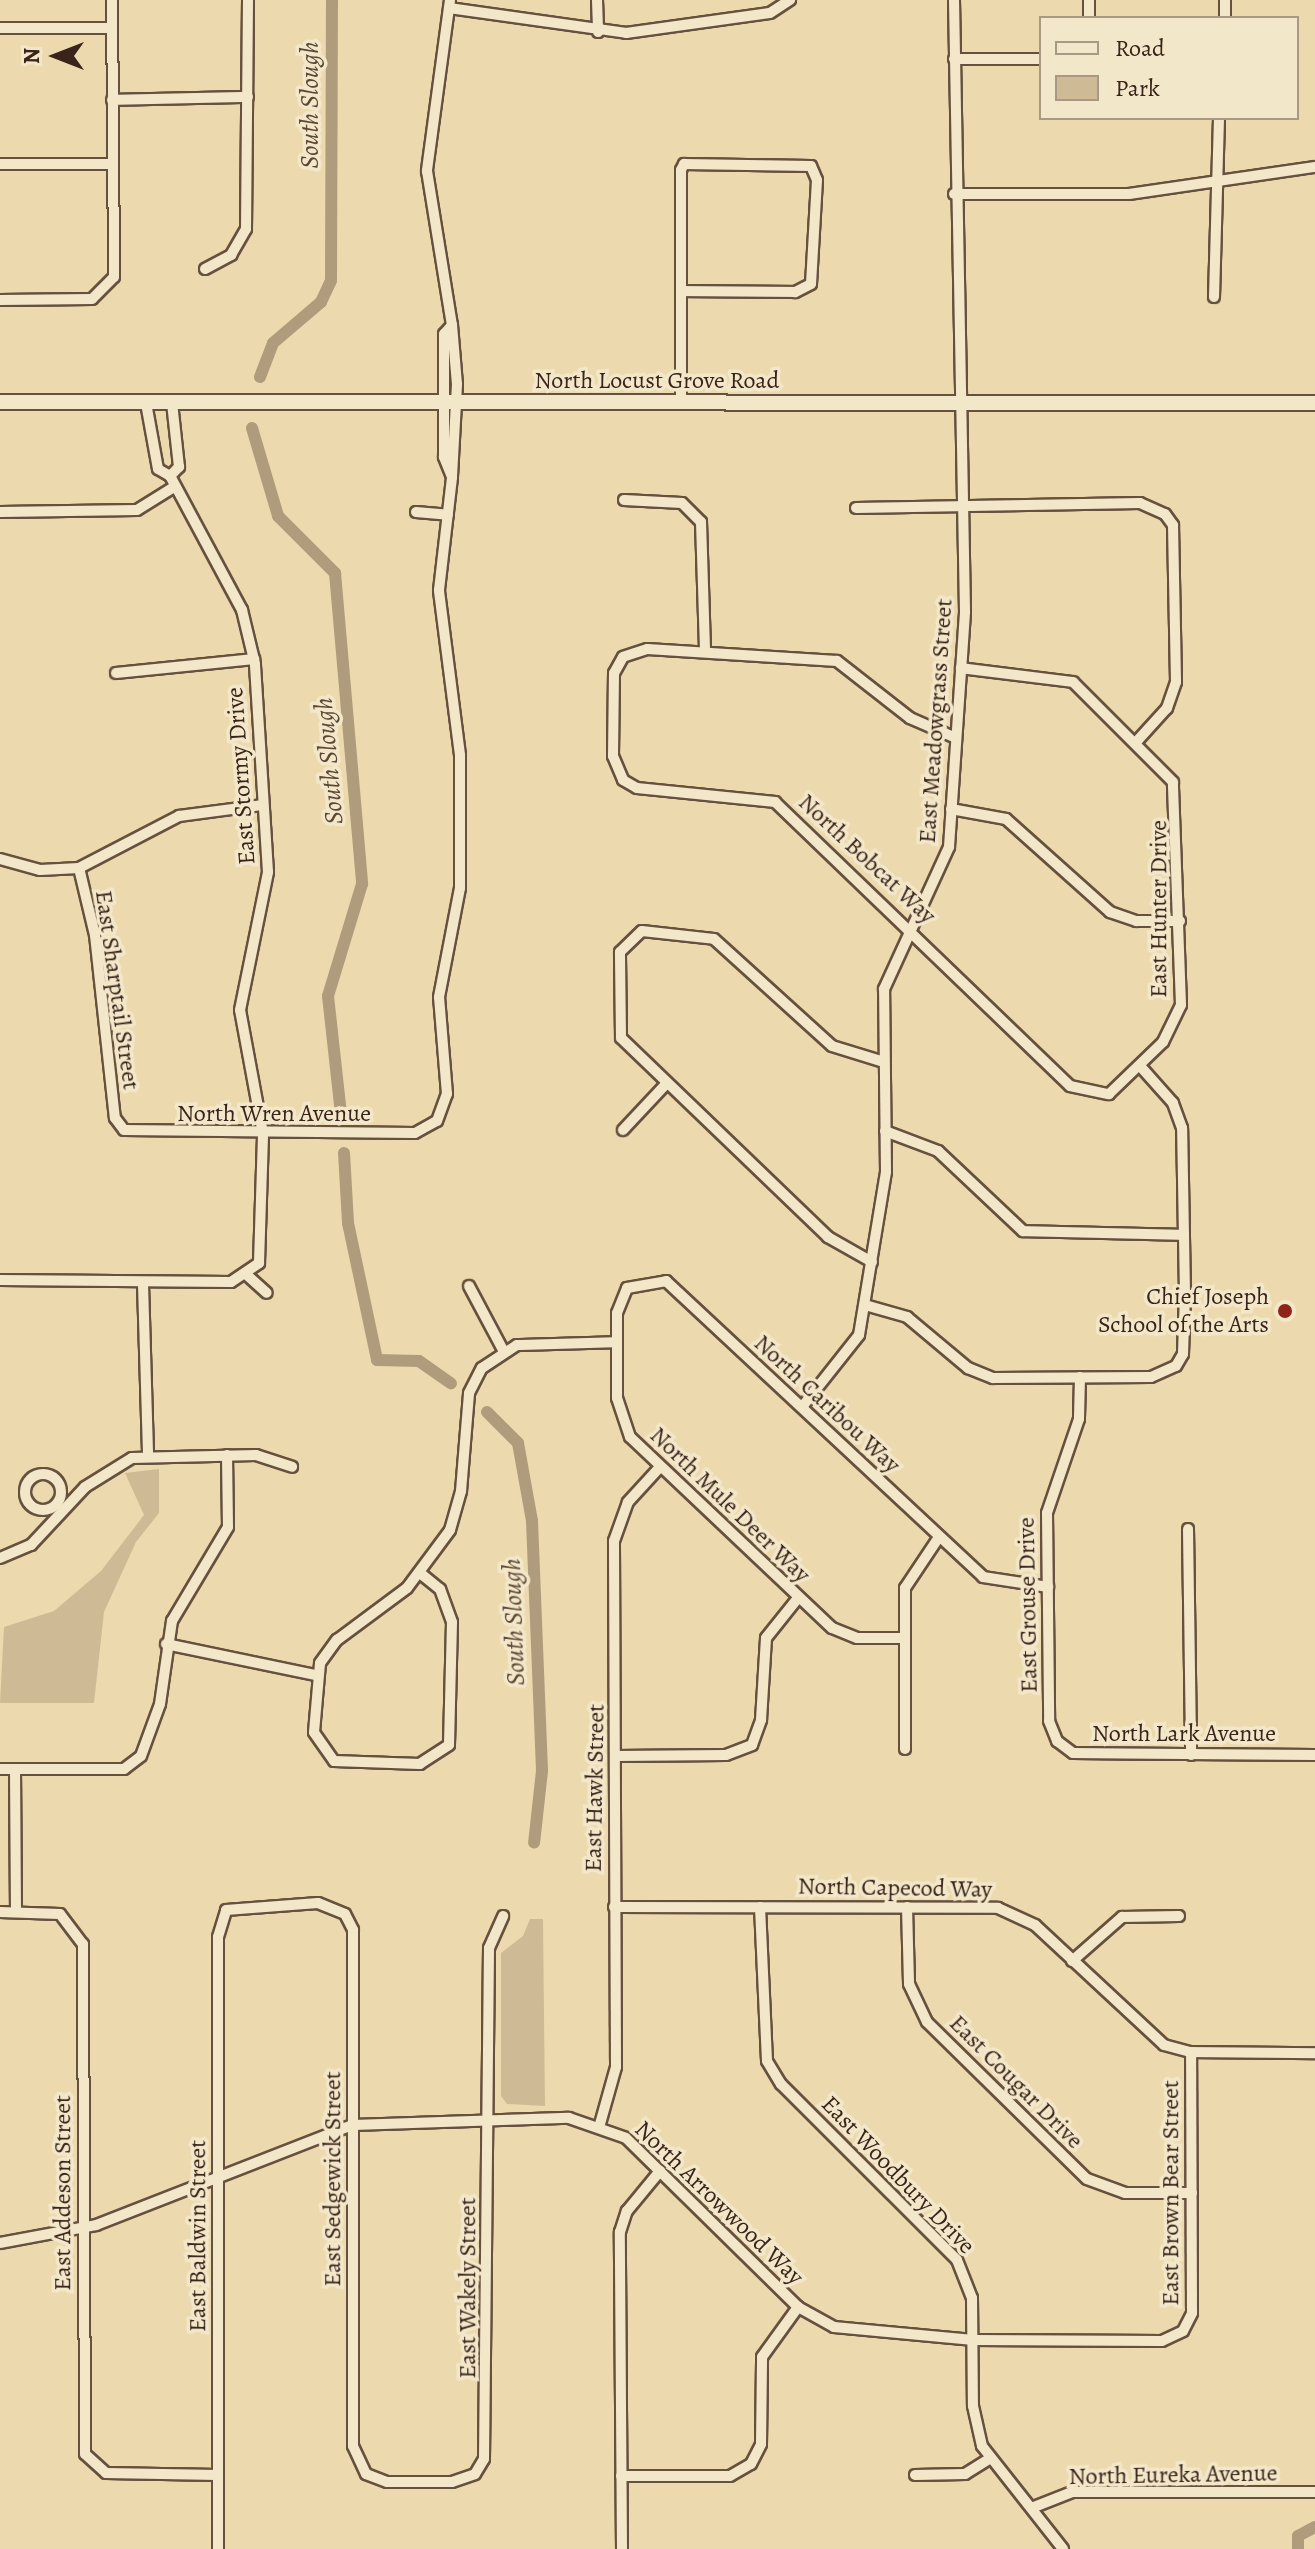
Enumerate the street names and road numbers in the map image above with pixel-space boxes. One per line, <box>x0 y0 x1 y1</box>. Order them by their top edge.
street label: North Locust Grove Road <box>535 367 779 395</box>
street label: East Meadowgrass Street <box>913 598 959 844</box>
street label: East Stormy Drive <box>220 686 262 866</box>
street label: North Bobcat Way <box>792 788 942 930</box>
street label: East Hunter Drive <box>1145 820 1173 998</box>
street label: East Sharptail Street <box>89 888 145 1092</box>
street label: North Wren Avenue <box>177 1100 371 1128</box>
street label: North Caribou Way <box>748 1329 906 1479</box>
street label: North Mule Deer Way <box>644 1421 816 1589</box>
street label: East Grouse Drive <box>1012 1517 1044 1693</box>
street label: East Hawk Street <box>579 1704 611 1872</box>
street label: North Lark Avenue <box>1092 1720 1276 1748</box>
street label: North Capecod Way <box>798 1872 992 1904</box>
street label: East Cougar Drive <box>943 2009 1089 2155</box>
street label: East Sedgewick Street <box>319 2071 347 2287</box>
street label: East Brown Bear Street <box>1157 2080 1185 2306</box>
street label: East Woodbury Drive <box>815 2090 981 2260</box>
street label: East Addeson Street <box>49 2095 77 2291</box>
street label: North Arrowwood Way <box>629 2115 809 2291</box>
street label: East Baldwin Street <box>184 2140 212 2332</box>
street label: East Wakely Street <box>454 2197 482 2379</box>
street label: North Eureka Avenue <box>1068 2459 1278 2491</box>

